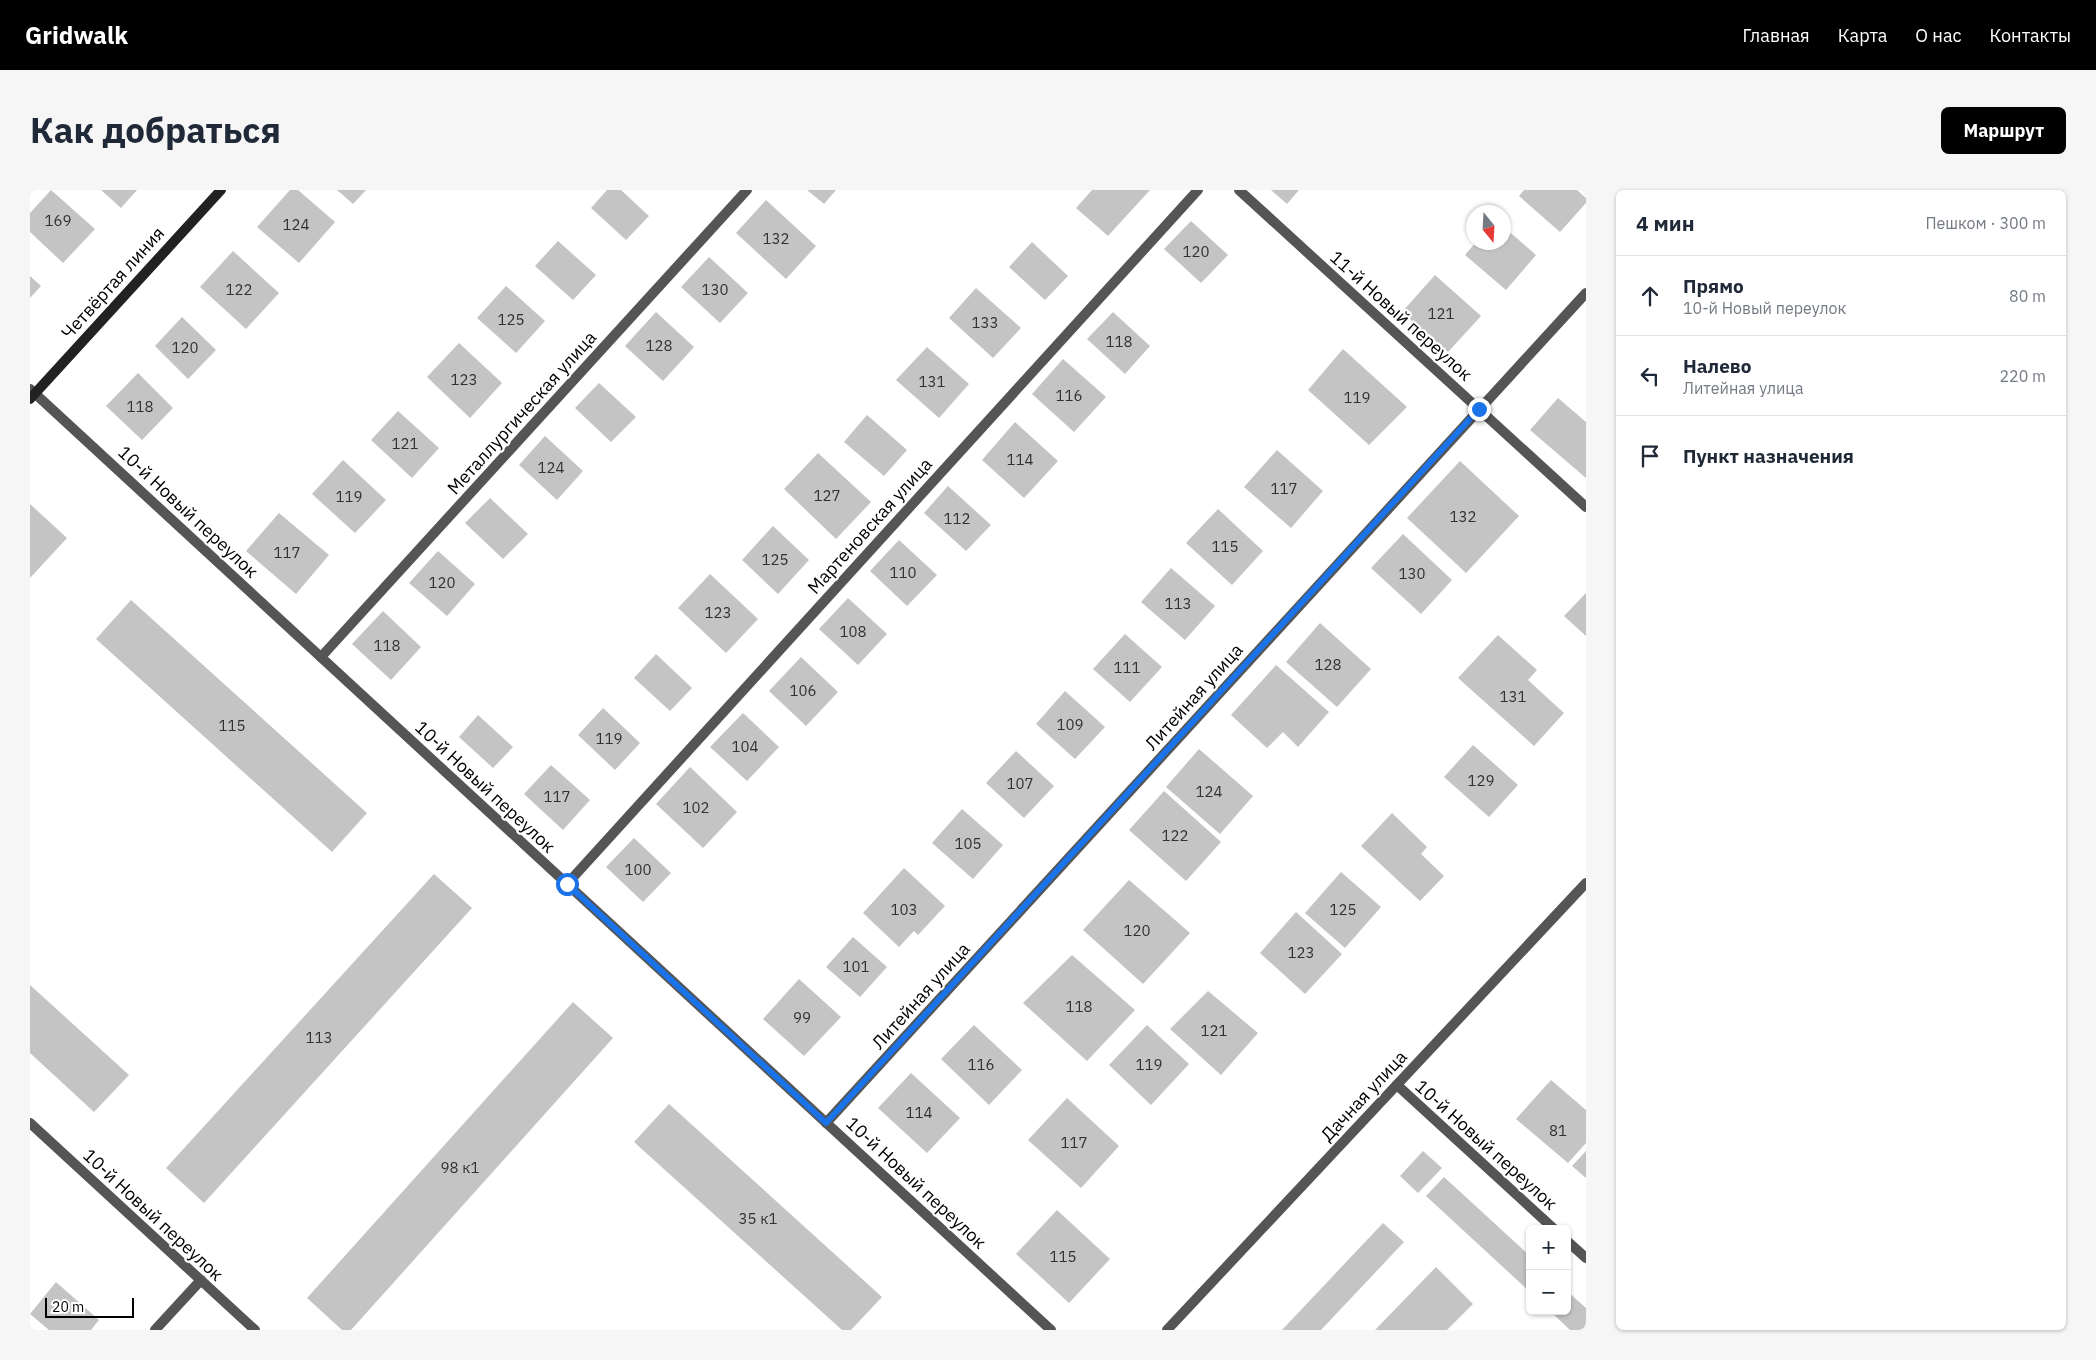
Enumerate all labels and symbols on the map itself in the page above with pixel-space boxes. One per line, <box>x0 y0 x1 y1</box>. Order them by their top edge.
north arrow <box>1466 205 1511 250</box>
house number: 169 <box>44 211 72 230</box>
house number: 124 <box>282 215 310 234</box>
street label: Четвёртая линия <box>56 222 169 344</box>
house number: 132 <box>762 229 790 248</box>
house number: 120 <box>1182 242 1210 261</box>
street label: 11-й Новый переулок <box>1325 246 1477 386</box>
house number: 122 <box>225 280 253 299</box>
house number: 130 <box>701 280 729 299</box>
house number: 121 <box>1427 304 1455 323</box>
house number: 125 <box>497 310 525 329</box>
house number: 133 <box>971 313 999 332</box>
street label: Металлургическая улица <box>442 326 601 499</box>
house number: 118 <box>1105 332 1133 351</box>
house number: 128 <box>645 336 673 355</box>
house number: 120 <box>171 338 199 357</box>
house number: 123 <box>450 370 478 389</box>
house number: 131 <box>918 372 946 391</box>
house number: 116 <box>1055 386 1083 405</box>
house number: 119 <box>1343 388 1371 407</box>
house number: 118 <box>126 397 154 416</box>
route end <box>1468 398 1491 421</box>
house number: 121 <box>391 434 419 453</box>
street label: 10-й Новый переулок <box>113 441 263 583</box>
house number: 114 <box>1006 450 1034 469</box>
street label: Мартеновская улица <box>802 453 937 599</box>
house number: 124 <box>537 458 565 477</box>
house number: 117 <box>1270 479 1298 498</box>
house number: 127 <box>813 486 841 505</box>
house number: 119 <box>335 487 363 506</box>
house number: 132 <box>1449 507 1477 526</box>
house number: 112 <box>943 509 971 528</box>
house number: 115 <box>1211 537 1239 556</box>
house number: 117 <box>273 543 301 562</box>
house number: 125 <box>761 550 789 569</box>
house number: 110 <box>889 563 917 582</box>
house number: 130 <box>1398 564 1426 583</box>
house number: 120 <box>428 573 456 592</box>
house number: 113 <box>1164 594 1192 613</box>
house number: 123 <box>704 603 732 622</box>
house number: 108 <box>839 622 867 641</box>
house number: 118 <box>373 636 401 655</box>
street label: Литейная улица <box>1140 638 1248 755</box>
house number: 128 <box>1314 655 1342 674</box>
house number: 111 <box>1113 658 1141 677</box>
house number: 106 <box>789 681 817 700</box>
house number: 131 <box>1499 687 1527 706</box>
house number: 109 <box>1056 715 1084 734</box>
house number: 115 <box>218 716 246 735</box>
street label: 10-й Новый переулок <box>410 716 560 858</box>
house number: 119 <box>595 729 623 748</box>
house number: 104 <box>731 737 759 756</box>
house number: 129 <box>1467 771 1495 790</box>
house number: 107 <box>1006 774 1034 793</box>
house number: 124 <box>1195 782 1223 801</box>
house number: 117 <box>543 787 571 806</box>
house number: 102 <box>682 798 710 817</box>
house number: 122 <box>1161 826 1189 845</box>
house number: 105 <box>954 834 982 853</box>
house number: 100 <box>624 860 652 879</box>
route start <box>556 873 579 896</box>
house number: 103 <box>890 900 918 919</box>
house number: 125 <box>1329 900 1357 919</box>
house number: 120 <box>1123 921 1151 940</box>
street label: Литейная улица <box>867 937 975 1054</box>
house number: 123 <box>1287 943 1315 962</box>
house number: 101 <box>842 957 870 976</box>
house number: 118 <box>1065 997 1093 1016</box>
house number: 99 <box>793 1008 811 1027</box>
house number: 121 <box>1200 1021 1228 1040</box>
house number: 113 <box>305 1028 333 1047</box>
street label: Дачная улица <box>1316 1045 1412 1146</box>
house number: 116 <box>967 1055 995 1074</box>
house number: 119 <box>1135 1055 1163 1074</box>
street label: 10-й Новый переулок <box>1410 1075 1562 1215</box>
house number: 114 <box>905 1103 933 1122</box>
street label: 10-й Новый переулок <box>841 1112 991 1254</box>
house number: 81 <box>1549 1121 1567 1140</box>
house number: 117 <box>1060 1133 1088 1152</box>
street label: 10-й Новый переулок <box>78 1144 228 1286</box>
house number: 98 к1 <box>441 1158 479 1177</box>
house number: 35 к1 <box>739 1209 777 1228</box>
house number: 115 <box>1049 1247 1077 1266</box>
scale bar <box>45 1295 134 1318</box>

